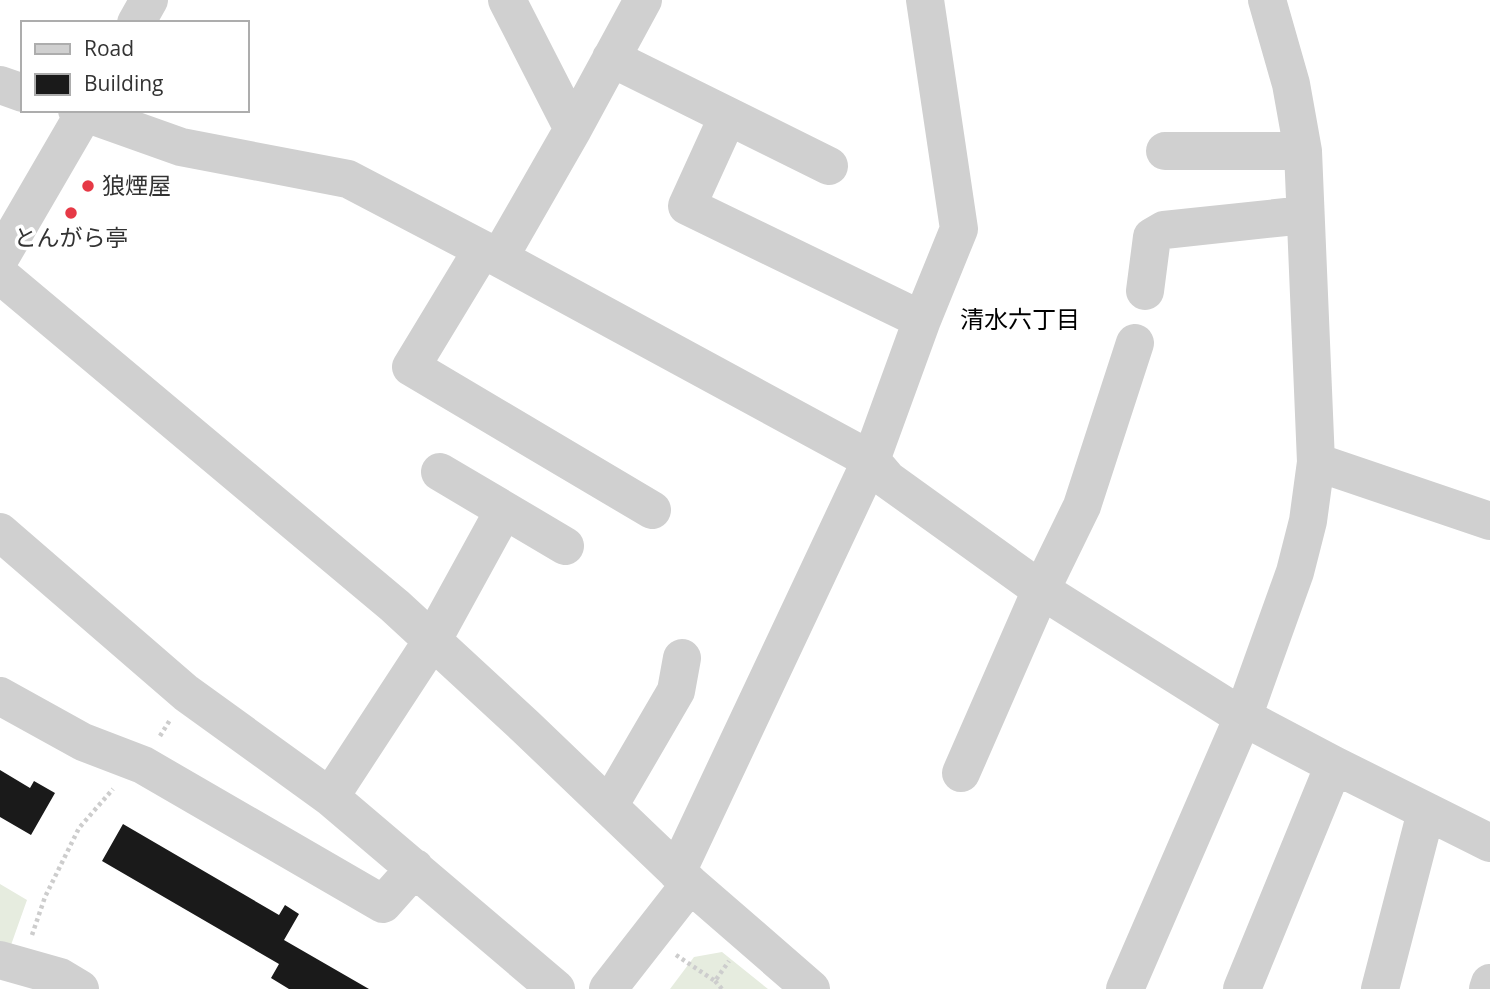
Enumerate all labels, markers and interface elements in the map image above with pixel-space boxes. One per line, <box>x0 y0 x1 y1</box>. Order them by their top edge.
legend <box>21 21 248 112</box>
text: Road <box>84 34 134 62</box>
text: Building <box>84 69 163 97</box>
place label: 狼煙屋 <box>102 169 171 201</box>
marker: 狼煙屋 <box>80 178 96 194</box>
marker: とんがら亭 <box>63 205 79 221</box>
place label: とんがら亭 <box>14 221 129 253</box>
district label: 清水六丁目 <box>960 302 1080 335</box>

